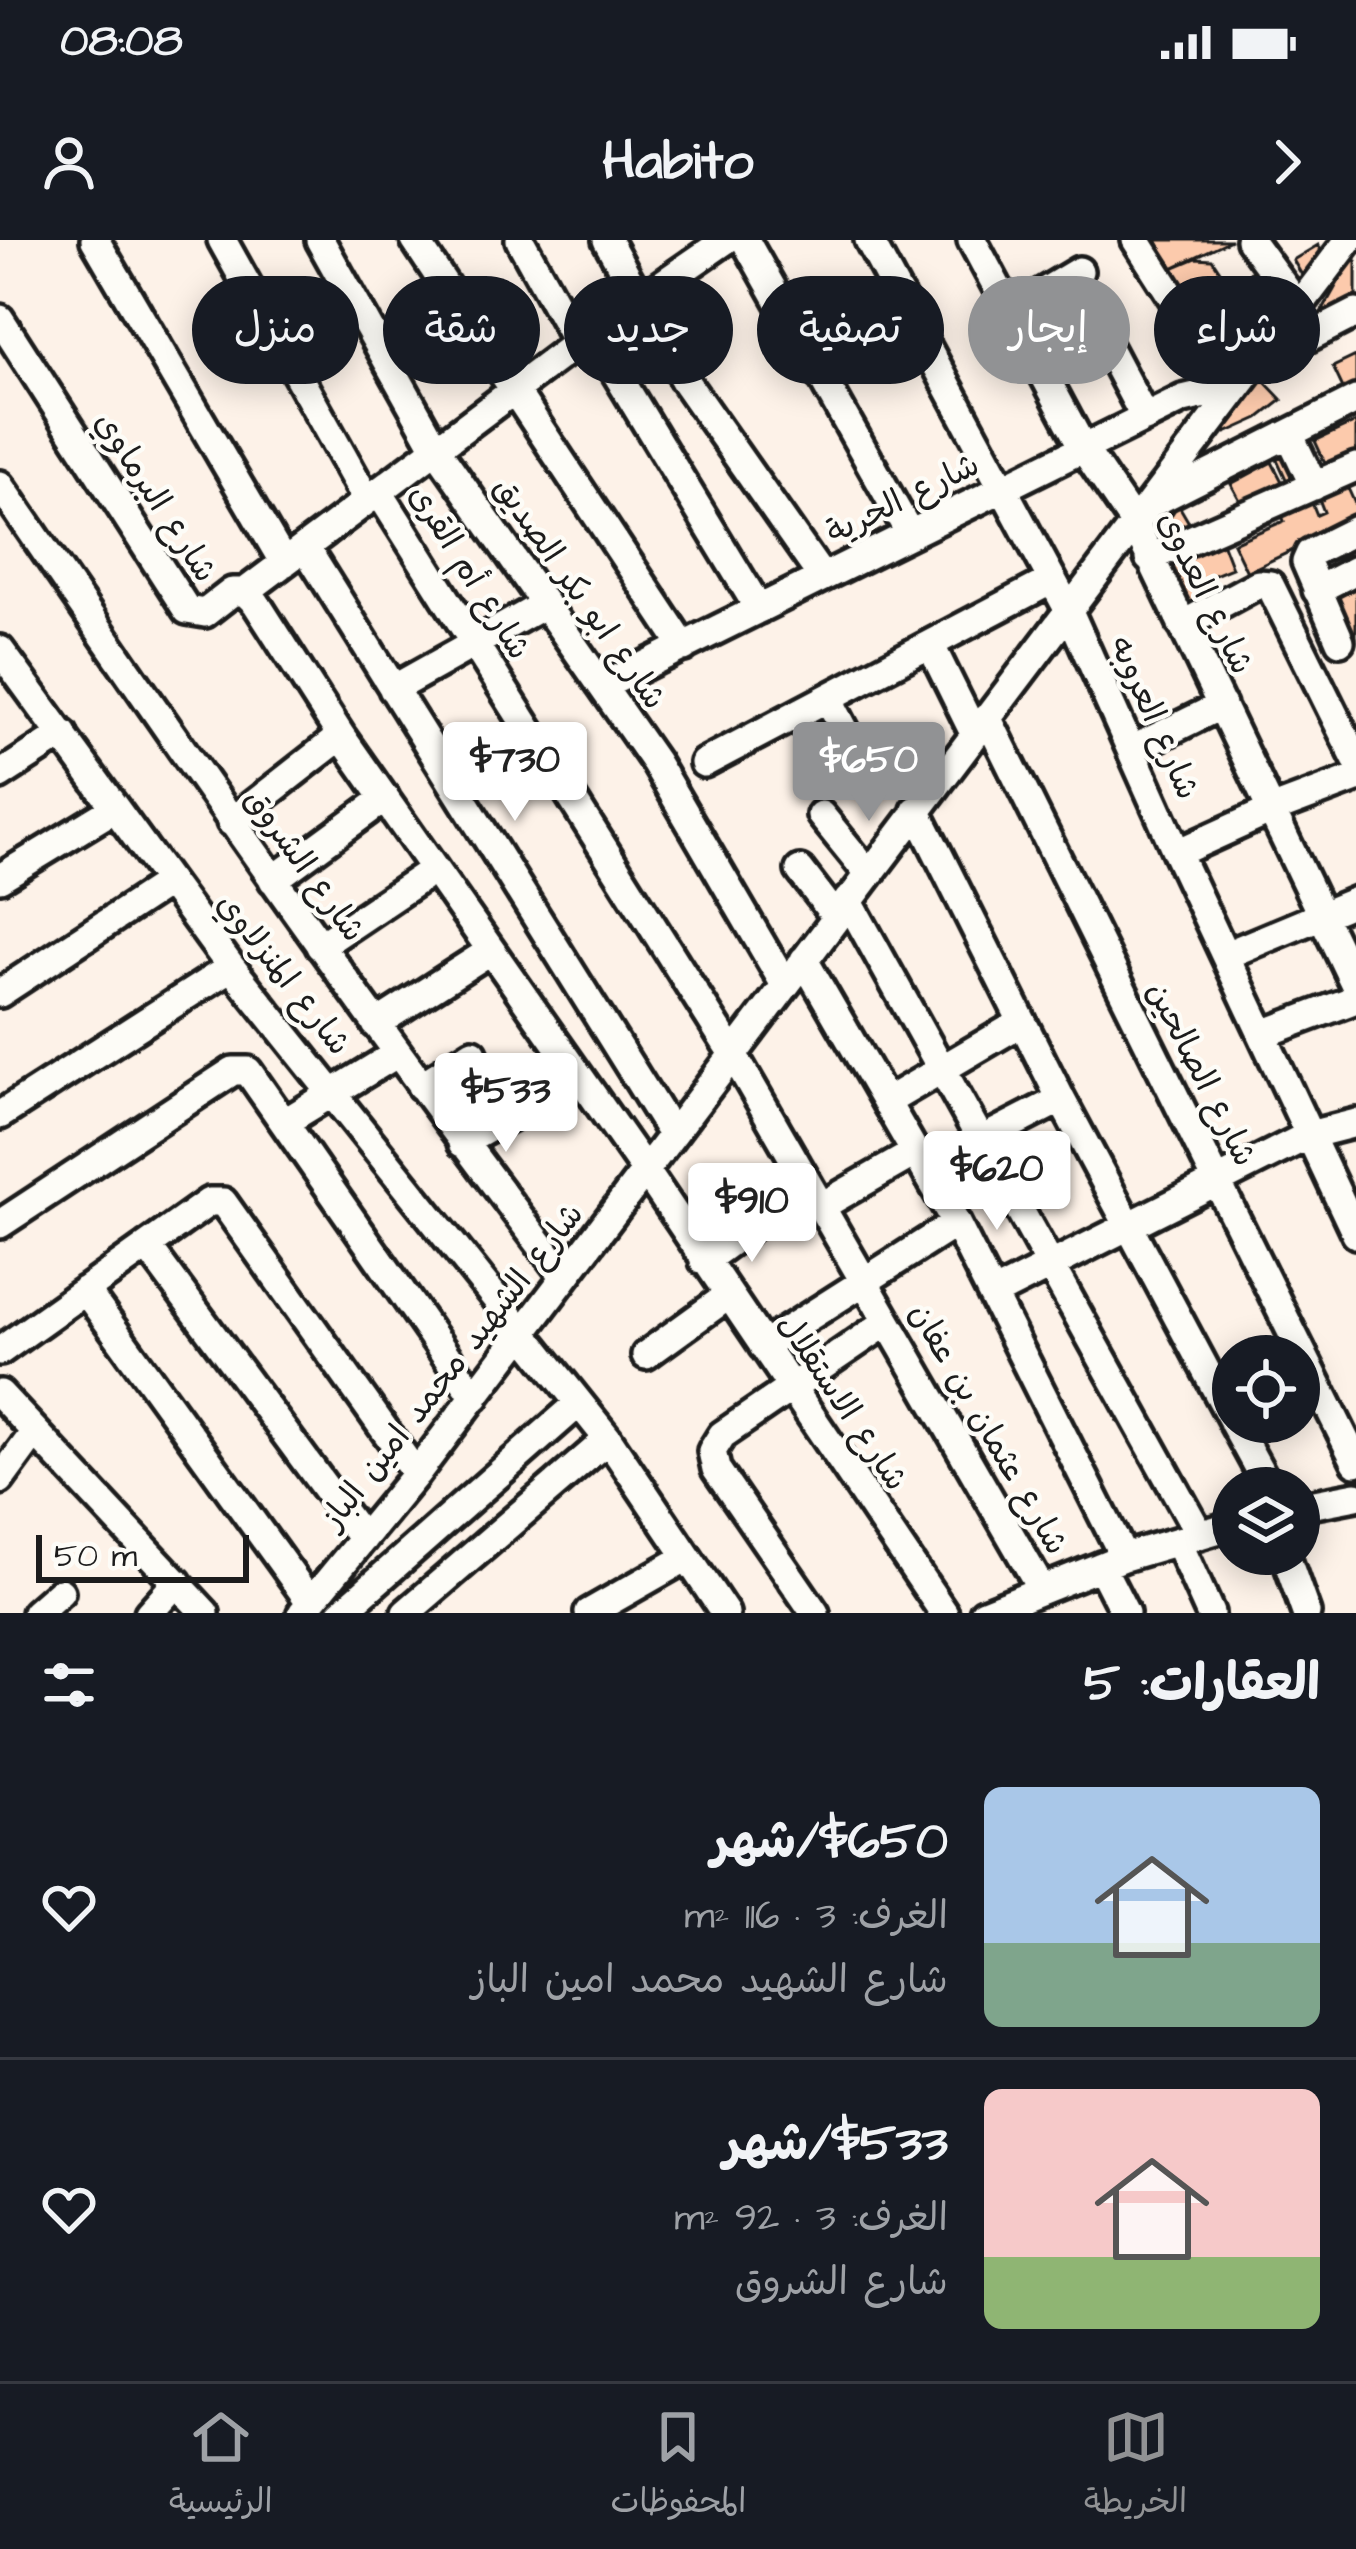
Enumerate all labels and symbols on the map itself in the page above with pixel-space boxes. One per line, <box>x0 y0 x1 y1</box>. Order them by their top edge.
street label: شارع البرماوي <box>83 403 228 591</box>
street label: شارع الحرية <box>819 442 987 556</box>
street label: شارع ابو بكر الصديق <box>482 467 677 719</box>
street label: شارع أم القرى <box>396 476 541 669</box>
street label: شارع العدوى <box>1146 504 1265 682</box>
street label: شارع العروبه <box>1098 629 1211 807</box>
pin: $730 <box>444 722 586 824</box>
pin: $650 <box>798 722 940 824</box>
street label: شارع الشروق <box>233 779 376 952</box>
street label: شارع المنزلاوي <box>205 883 362 1065</box>
street label: شارع الصالحين <box>1135 973 1268 1174</box>
pin: $533 <box>435 1053 577 1155</box>
pin: $620 <box>926 1131 1068 1233</box>
pin: $910 <box>681 1163 823 1265</box>
street label: شارع الشهيد محمد امين الباز <box>309 1193 595 1542</box>
street label: شارع عثمان بن عفان <box>897 1295 1079 1563</box>
street label: شارع الاستقلال <box>766 1304 919 1500</box>
scale bar <box>36 1529 249 1582</box>

